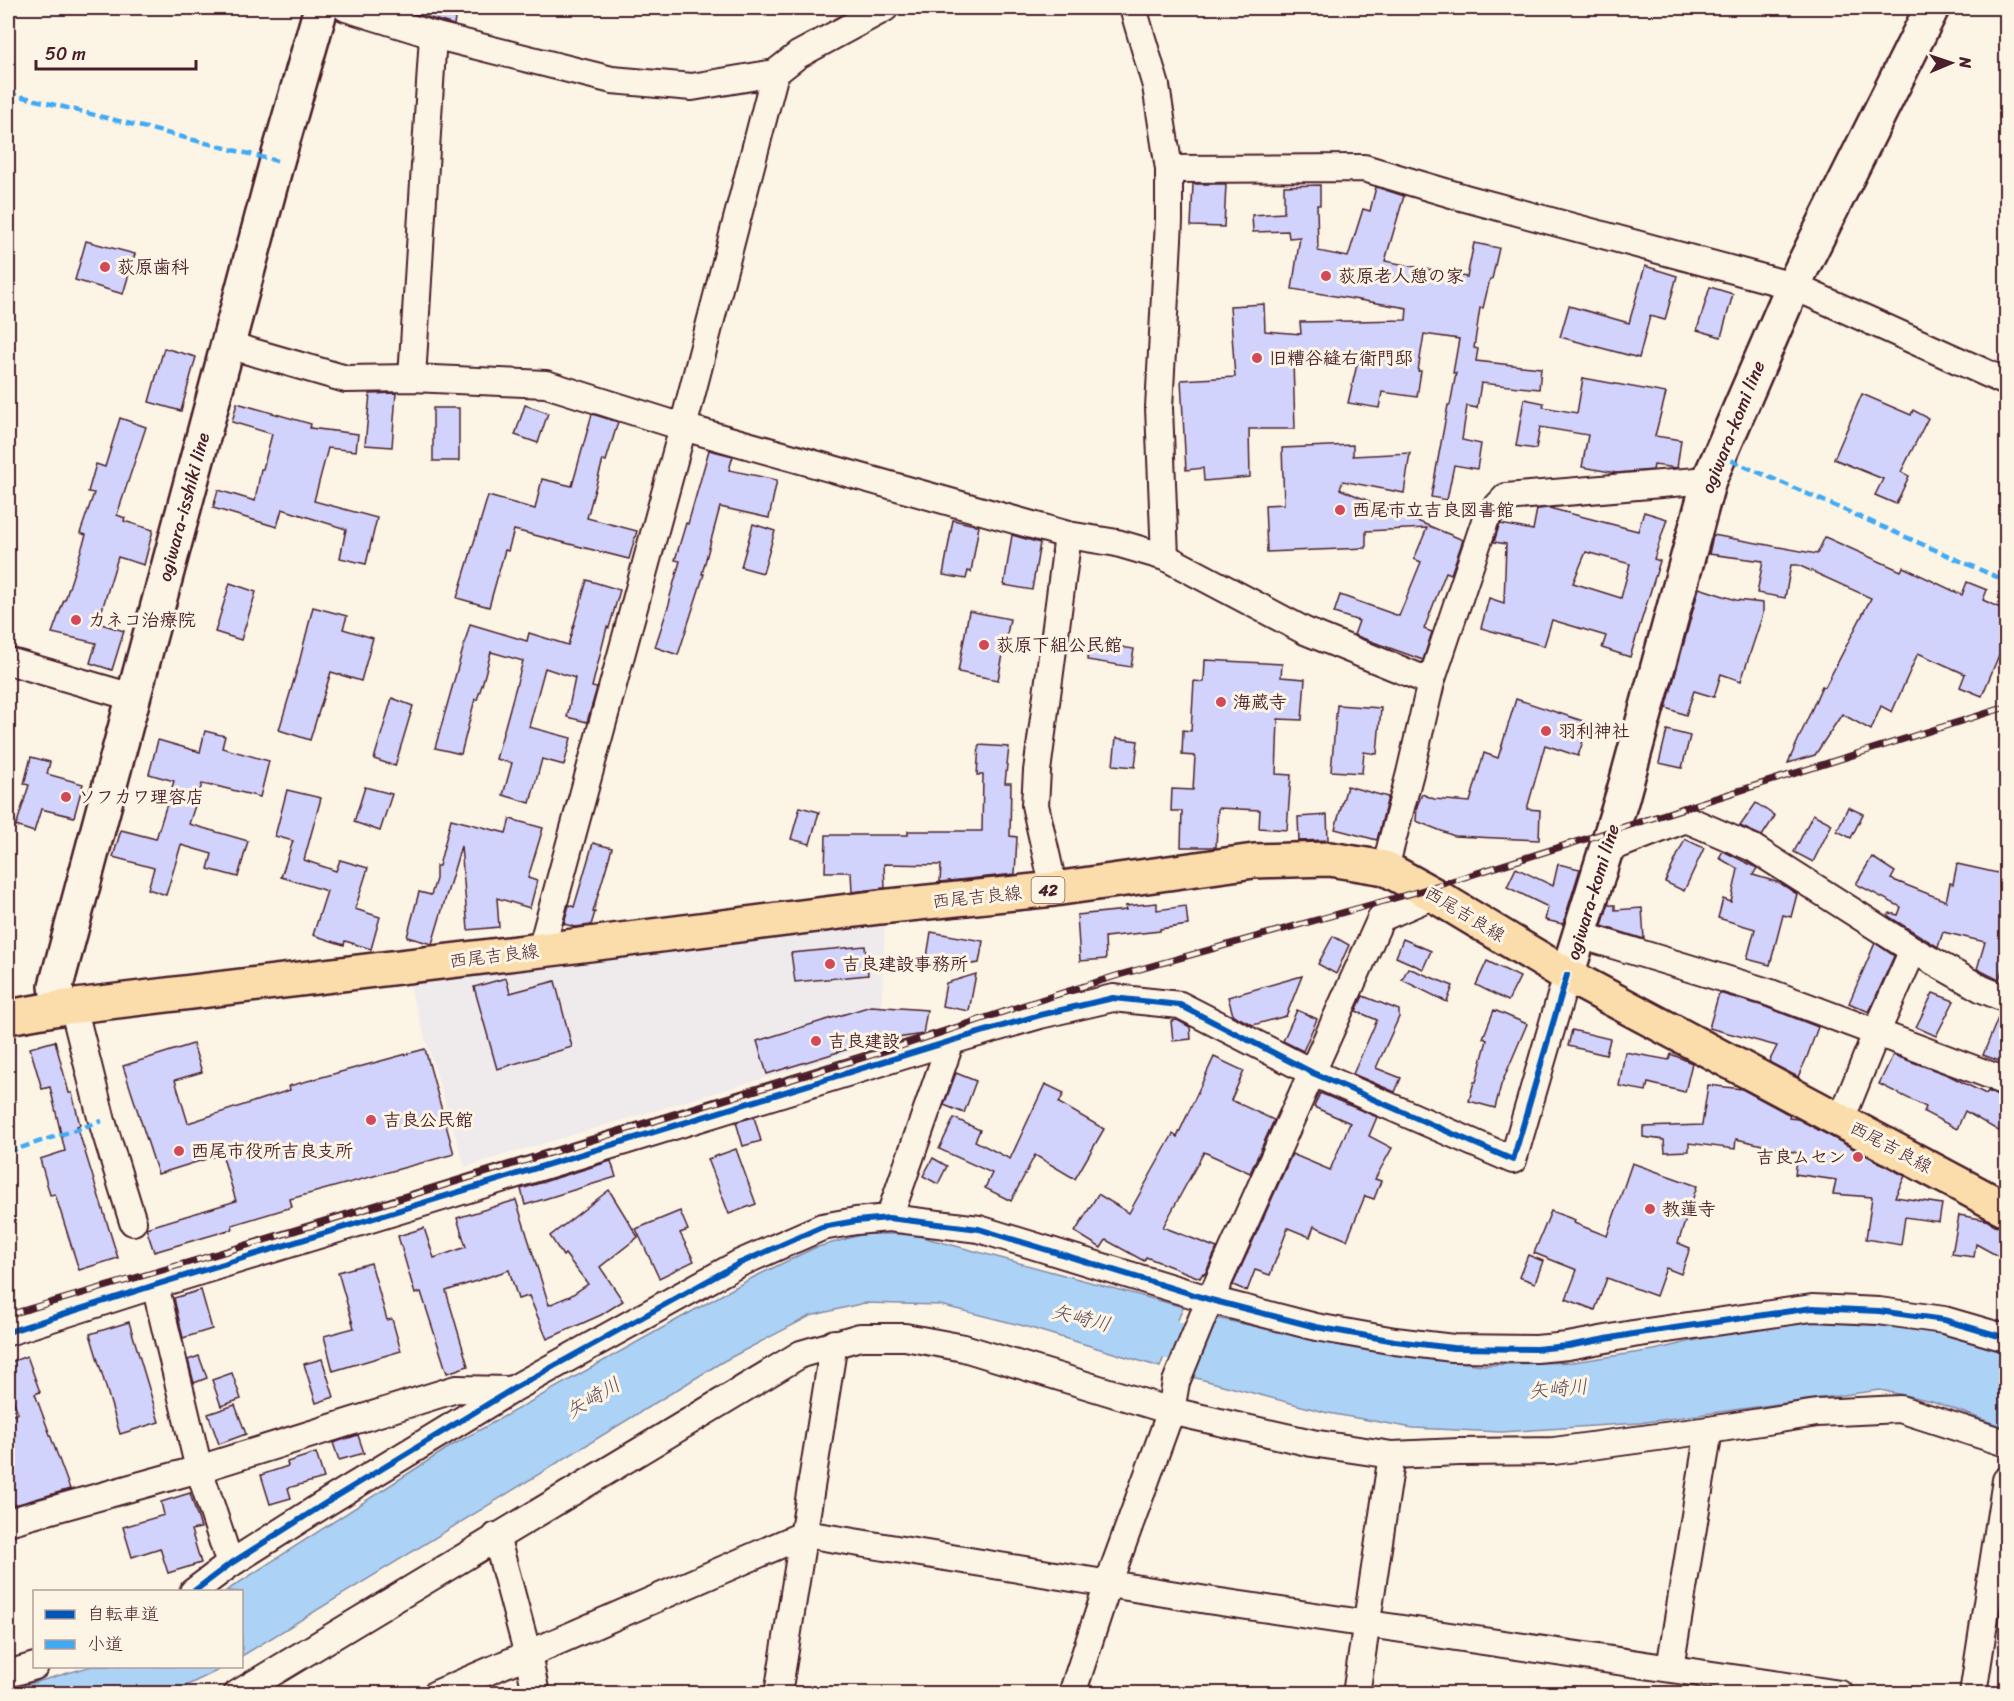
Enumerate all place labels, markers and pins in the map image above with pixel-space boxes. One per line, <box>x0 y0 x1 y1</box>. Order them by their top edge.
place label: 荻原歯科 <box>117 251 189 283</box>
marker: 荻原歯科 <box>98 260 112 274</box>
place label: 荻原老人憩の家 <box>1338 260 1464 292</box>
marker: 荻原老人憩の家 <box>1319 269 1333 283</box>
place label: 旧糟谷縫右衛門邸 <box>1269 342 1413 374</box>
marker: 旧糟谷縫右衛門邸 <box>1250 351 1264 365</box>
place label: 西尾市立吉良図書館 <box>1352 494 1514 526</box>
marker: 西尾市立吉良図書館 <box>1333 503 1347 517</box>
place label: カネコ治療院 <box>88 604 196 636</box>
marker: カネコ治療院 <box>69 613 83 627</box>
place label: 荻原下組公民館 <box>996 629 1122 661</box>
marker: 荻原下組公民館 <box>977 638 991 652</box>
place label: 海蔵寺 <box>1233 686 1287 718</box>
marker: 海蔵寺 <box>1214 695 1228 709</box>
place label: 羽利神社 <box>1558 715 1630 747</box>
marker: 羽利神社 <box>1539 724 1553 738</box>
place label: ソフカワ理容店 <box>78 781 204 813</box>
marker: ソフカワ理容店 <box>59 790 73 804</box>
place label: 吉良建設事務所 <box>842 948 968 980</box>
marker: 吉良建設事務所 <box>823 957 837 971</box>
place label: 吉良建設 <box>828 1025 900 1057</box>
marker: 吉良建設 <box>809 1034 823 1048</box>
place label: 吉良公民館 <box>383 1104 473 1136</box>
marker: 吉良公民館 <box>364 1113 378 1127</box>
place label: 西尾市役所吉良支所 <box>191 1135 353 1167</box>
place label: 吉良ムセン <box>1756 1141 1846 1173</box>
marker: 西尾市役所吉良支所 <box>172 1144 186 1158</box>
marker: 吉良ムセン <box>1851 1150 1865 1164</box>
place label: 教蓮寺 <box>1662 1193 1716 1225</box>
marker: 教蓮寺 <box>1643 1202 1657 1216</box>

